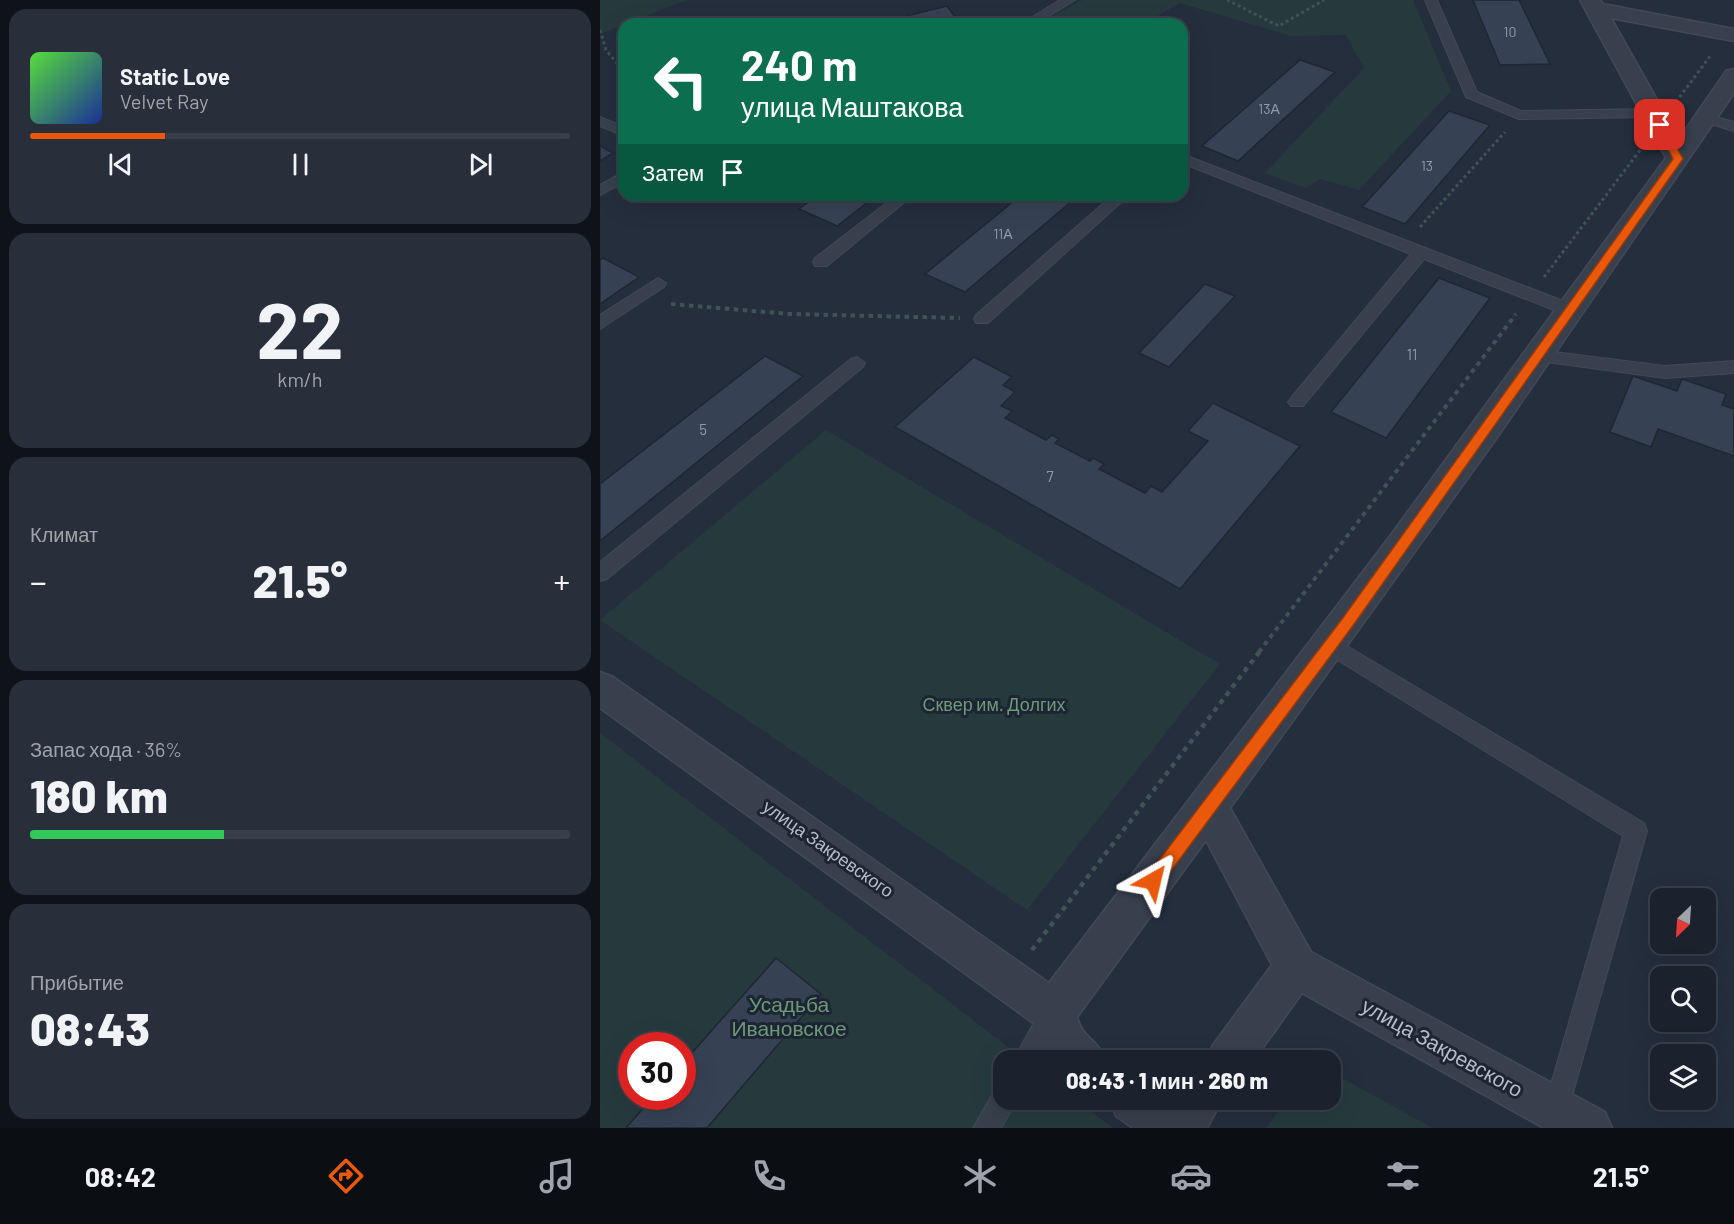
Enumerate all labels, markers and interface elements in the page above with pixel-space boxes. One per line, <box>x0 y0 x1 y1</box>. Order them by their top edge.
house number: 10 <box>1504 23 1516 40</box>
text: 240 m <box>741 39 857 89</box>
icon: left <box>642 42 720 120</box>
text: Static Love <box>120 63 230 89</box>
text: Velvet Ray <box>120 89 209 113</box>
text: улица Маштакова <box>741 90 963 122</box>
pin <box>1634 99 1685 150</box>
house number: 13А <box>1258 100 1280 117</box>
icon: arrive <box>1643 108 1676 141</box>
icon: previous <box>104 148 137 181</box>
icon: pause <box>284 148 317 181</box>
icon: next <box>464 148 497 181</box>
icon: arrive <box>716 156 749 189</box>
house number: 13 <box>1421 157 1433 174</box>
text: Затем <box>642 159 704 185</box>
house number: 11А <box>993 225 1013 242</box>
text: 22 <box>256 281 344 375</box>
house number: 11 <box>1407 345 1417 363</box>
text: km/h <box>277 367 323 391</box>
house number: 5 <box>699 420 707 438</box>
house number: 7 <box>1046 467 1054 485</box>
text: Климат <box>30 522 98 546</box>
text: 21.5° <box>253 553 347 607</box>
text: − <box>30 561 47 601</box>
text: + <box>554 561 570 601</box>
park label: Сквер им. Долгих <box>922 693 1066 715</box>
text: Запас хода · 36% <box>30 737 182 761</box>
text: 180 km <box>30 768 168 822</box>
street label: улица Закревского <box>759 795 898 902</box>
position arrow <box>1121 849 1185 913</box>
north arrow <box>1650 888 1716 954</box>
map controls <box>1650 888 1716 1110</box>
button: search <box>1650 966 1716 1032</box>
text: Прибытие <box>30 970 124 994</box>
park label: Усадьба Ивановское <box>731 991 847 1040</box>
street label: улица Закревского <box>1358 992 1528 1101</box>
text: 08:43 <box>30 1001 150 1055</box>
speed limit sign: 30 <box>618 1032 696 1110</box>
button: layers <box>1650 1044 1716 1110</box>
text: 08:43 · 1 мин · 260 m <box>1066 1067 1268 1093</box>
icon: directions <box>325 1155 367 1197</box>
icon: music <box>536 1155 578 1197</box>
icon: phone <box>748 1155 790 1197</box>
icon: climate <box>959 1155 1001 1197</box>
icon: car <box>1170 1155 1212 1197</box>
icon: filters <box>1382 1155 1424 1197</box>
text: 08:42 <box>85 1160 156 1192</box>
text: 21.5° <box>1593 1160 1649 1192</box>

